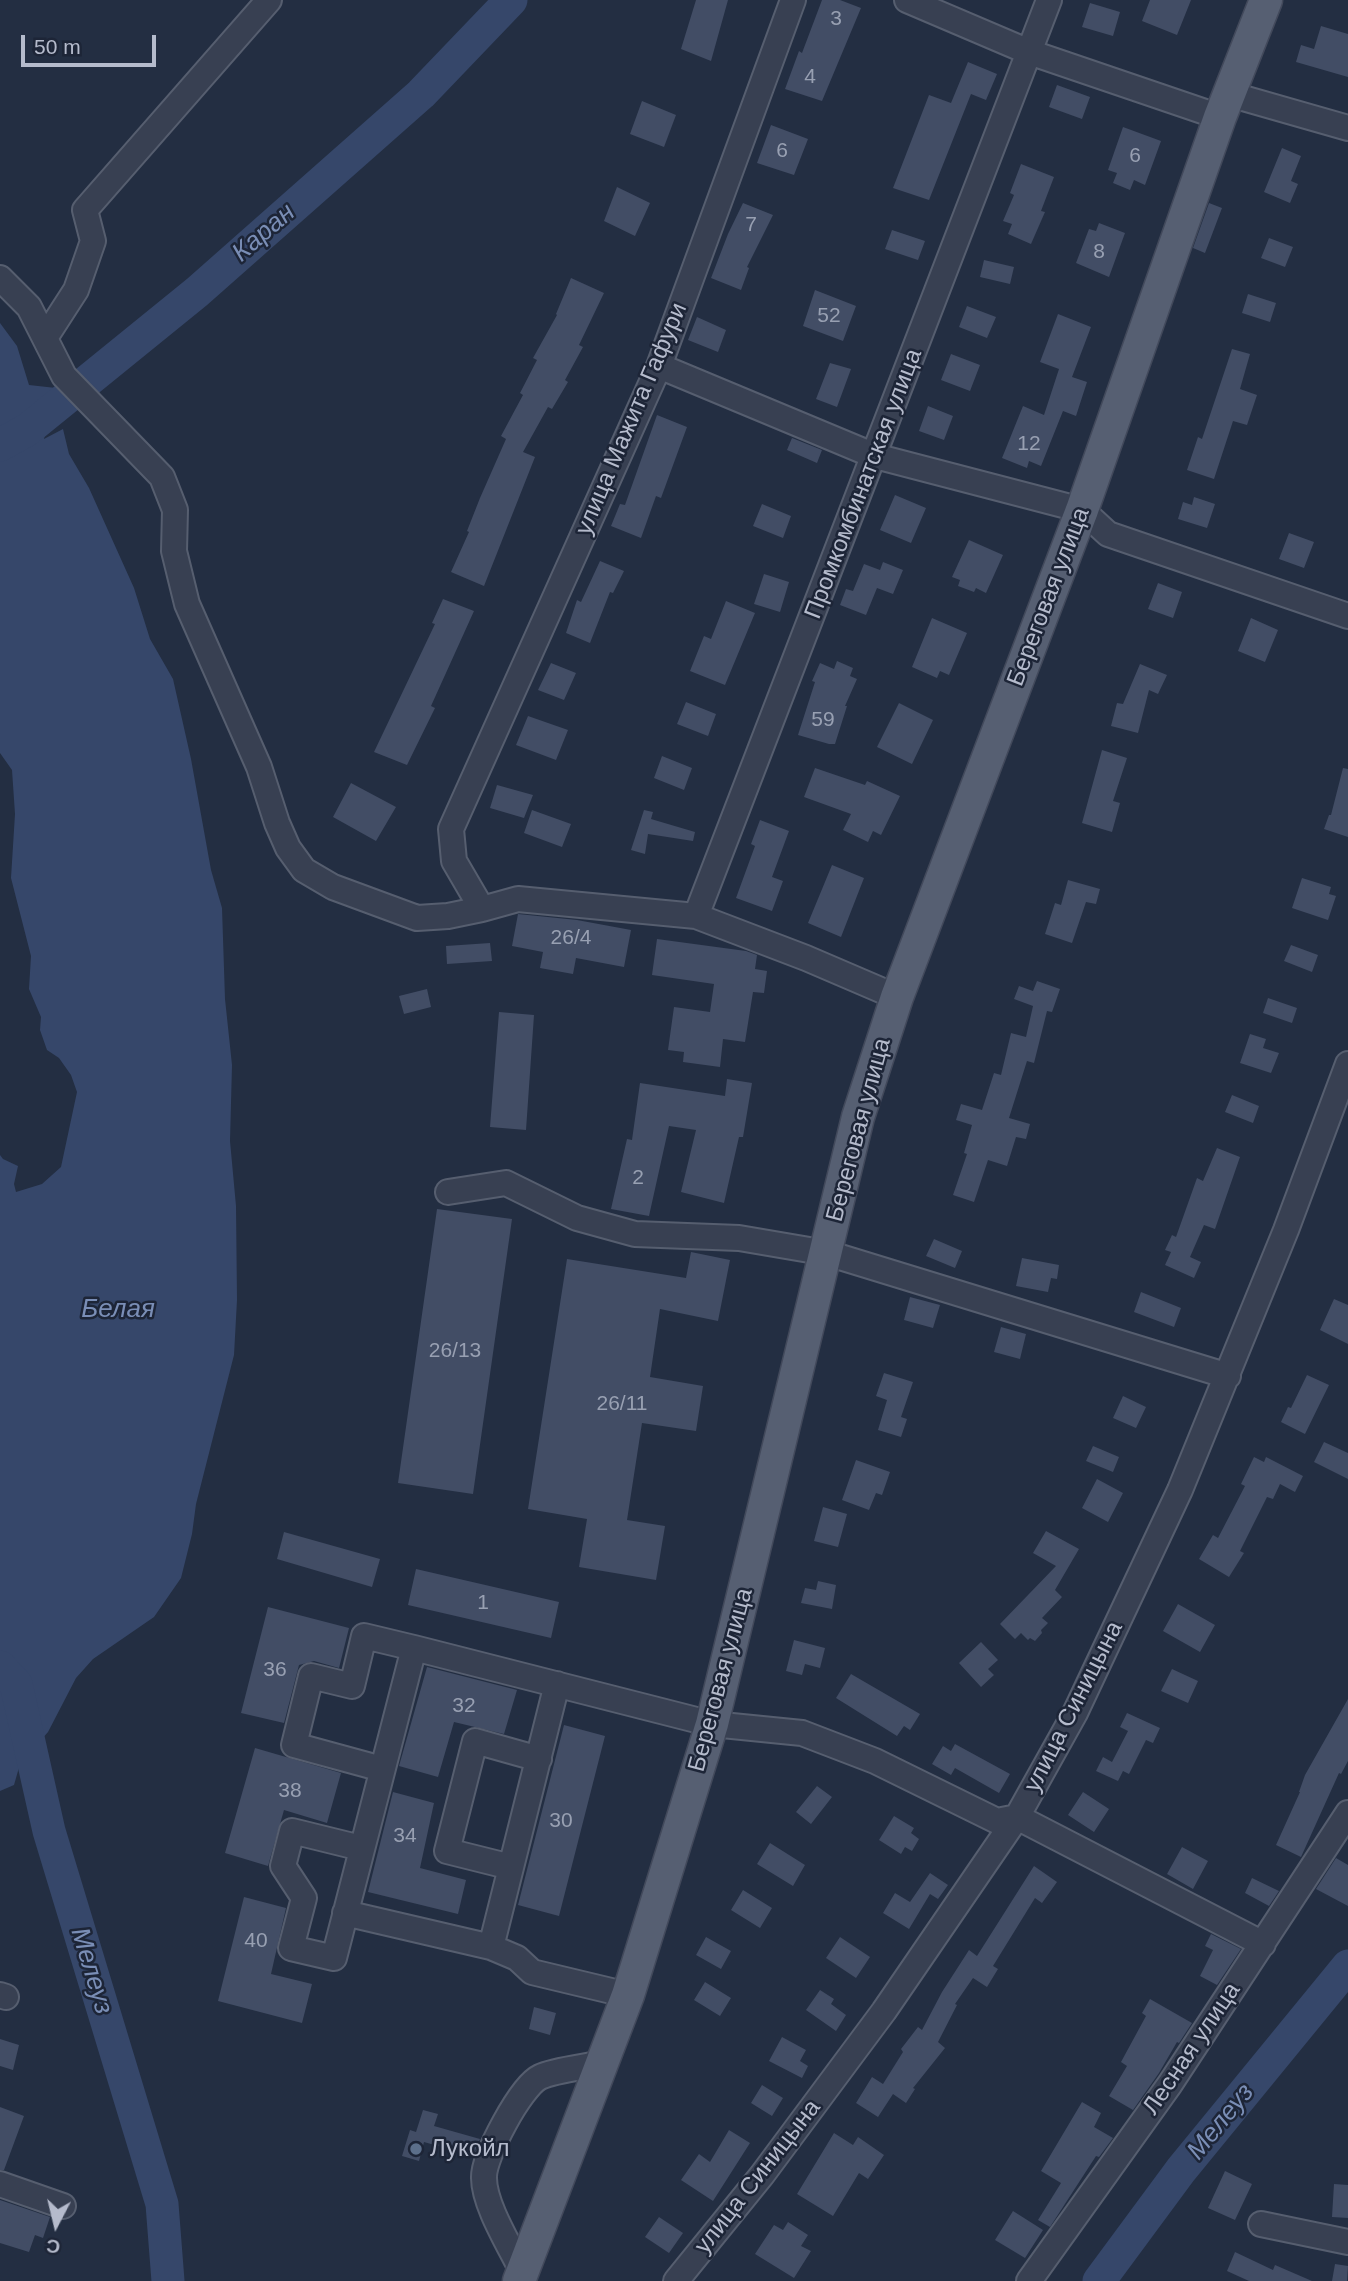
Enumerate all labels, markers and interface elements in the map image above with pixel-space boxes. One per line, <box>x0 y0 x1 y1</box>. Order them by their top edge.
house number: 3 <box>830 6 842 32</box>
scale bar <box>24 21 159 65</box>
text: 50 m <box>34 35 81 58</box>
house number: 4 <box>804 64 816 90</box>
house number: 6 <box>776 138 788 164</box>
house number: 6 <box>1129 143 1141 169</box>
water label: Каран <box>226 197 302 269</box>
house number: 7 <box>745 212 757 238</box>
house number: 8 <box>1093 239 1105 265</box>
street label: улица Мажита Гафури <box>570 299 694 539</box>
house number: 52 <box>817 303 841 329</box>
street label: Промкомбинатская улица <box>799 345 929 623</box>
house number: 12 <box>1017 431 1041 457</box>
street label: Береговая улица <box>1002 504 1096 690</box>
house number: 59 <box>811 707 835 733</box>
house number: 26/4 <box>551 925 591 951</box>
street label: Береговая улица <box>821 1035 897 1225</box>
house number: 2 <box>632 1165 644 1191</box>
water label: Белая <box>81 1294 155 1326</box>
house number: 26/13 <box>429 1338 481 1364</box>
house number: 26/11 <box>597 1391 647 1417</box>
street label: Береговая улица <box>683 1585 759 1775</box>
house number: 1 <box>477 1590 489 1616</box>
street label: улица Синицына <box>1019 1617 1129 1797</box>
house number: 36 <box>263 1657 287 1683</box>
house number: 32 <box>452 1693 476 1719</box>
house number: 38 <box>278 1778 302 1804</box>
house number: 30 <box>549 1808 573 1834</box>
house number: 34 <box>393 1823 417 1849</box>
water label: Мелеуз <box>63 1924 119 2018</box>
house number: 40 <box>244 1928 268 1954</box>
street label: Лесная улица <box>1137 1977 1247 2121</box>
water label: Мелеуз <box>1181 2078 1261 2166</box>
street label: улица Синицына <box>689 2094 827 2260</box>
place label: Лукойл <box>430 2135 510 2163</box>
marker: Лукойл <box>408 2141 424 2157</box>
north arrow <box>21 2190 91 2260</box>
text: С <box>45 2235 61 2258</box>

